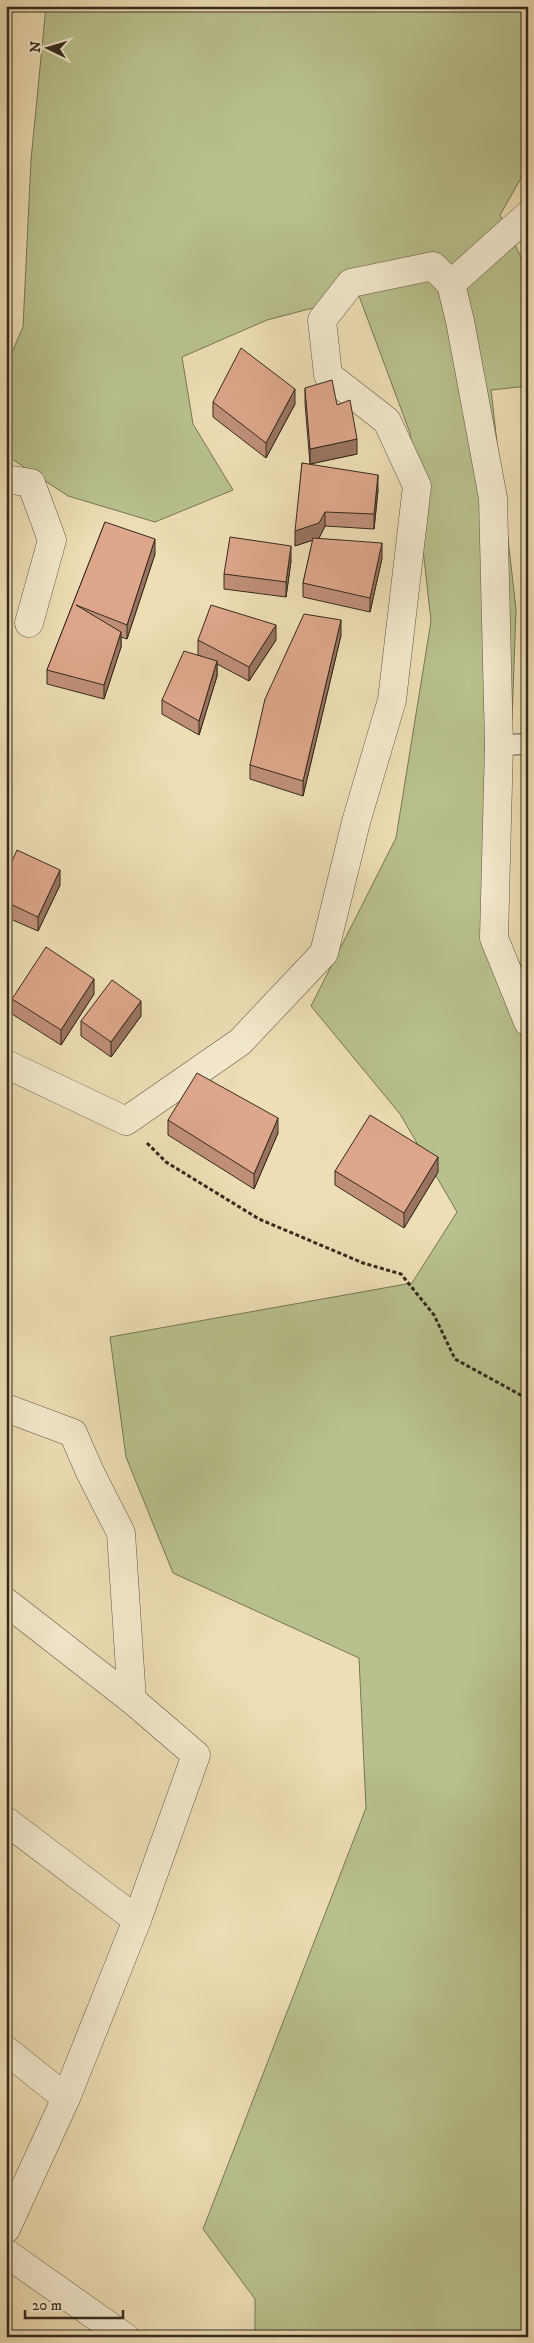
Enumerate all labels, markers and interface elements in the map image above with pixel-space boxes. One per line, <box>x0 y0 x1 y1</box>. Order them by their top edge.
north arrow <box>22 22 72 72</box>
text: N <box>27 40 46 53</box>
scale bar <box>25 2288 122 2320</box>
text: 20 m <box>32 2296 62 2315</box>

